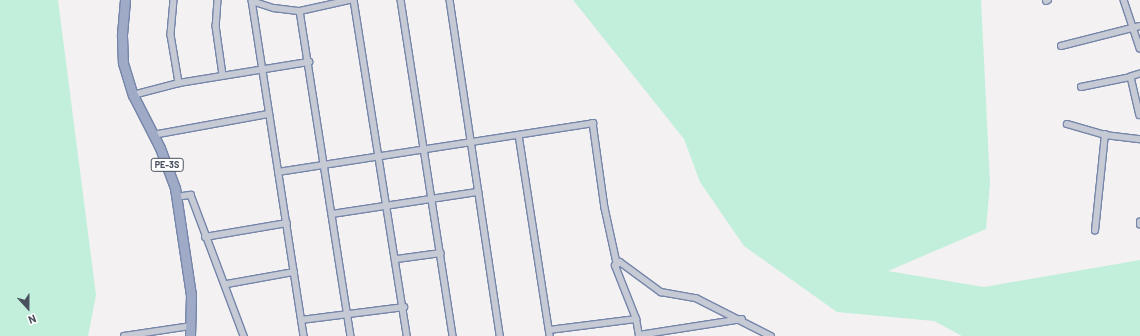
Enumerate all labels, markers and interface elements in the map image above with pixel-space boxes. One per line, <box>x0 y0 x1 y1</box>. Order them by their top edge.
road number: PE-3S <box>150 158 184 172</box>
north arrow <box>8 288 48 328</box>
text: N <box>27 312 38 327</box>

